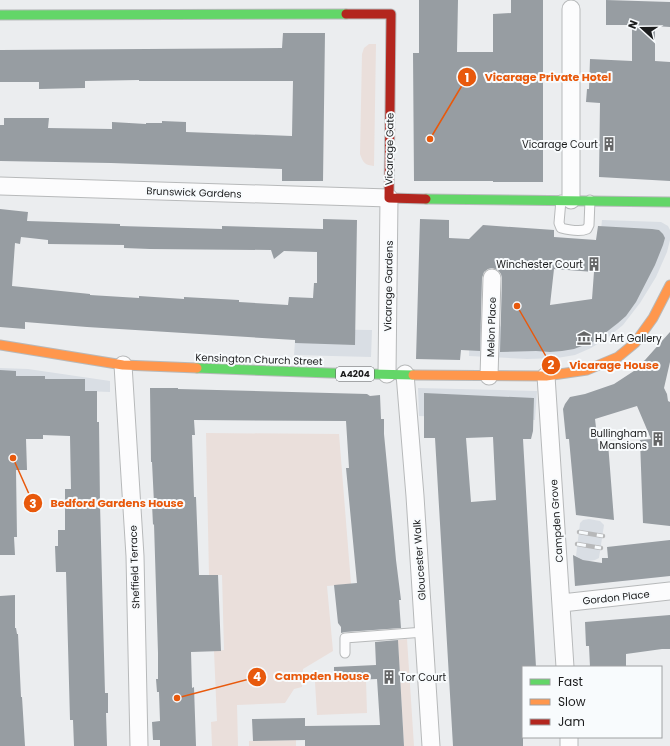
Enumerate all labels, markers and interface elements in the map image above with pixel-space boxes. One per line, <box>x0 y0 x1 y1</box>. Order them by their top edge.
north arrow <box>622 8 662 48</box>
text: N <box>624 18 642 31</box>
callout: Vicarage Private Hotel <box>457 66 619 89</box>
text: 1 <box>465 69 469 86</box>
text: Vicarage Private Hotel <box>485 69 611 85</box>
street label: Vicarage Gate <box>381 113 398 185</box>
building icon: Vicarage Court <box>601 136 617 152</box>
place label: Vicarage Court <box>522 137 598 152</box>
street label: Brunswick Gardens <box>146 183 242 202</box>
street label: Vicarage Gardens <box>380 240 397 332</box>
building icon: Winchester Court <box>586 256 602 272</box>
place label: Winchester Court <box>496 257 583 272</box>
street label: Melon Place <box>483 297 500 357</box>
museum icon: HJ Art Gallery <box>576 330 592 346</box>
place label: HJ Art Gallery <box>595 331 662 346</box>
street label: Kensington Church Street <box>195 350 323 369</box>
callout: Vicarage House <box>541 354 666 377</box>
text: 2 <box>548 356 555 373</box>
text: Vicarage House <box>569 357 659 373</box>
road number: A4204 <box>336 367 374 381</box>
place label: Bullingham Mansions <box>590 426 647 453</box>
building icon: Bullingham Mansions <box>650 431 666 447</box>
street label: Campden Grove <box>546 479 567 563</box>
callout: Bedford Gardens House <box>23 492 192 515</box>
text: 3 <box>29 495 37 512</box>
text: Bedford Gardens House <box>50 495 184 511</box>
street label: Gloucester Walk <box>409 518 430 601</box>
street label: Sheffield Terrace <box>126 525 143 609</box>
street label: Gordon Place <box>582 587 650 608</box>
callout: Campden House <box>247 665 378 688</box>
legend <box>522 666 662 738</box>
text: 4 <box>253 668 261 685</box>
text: Campden House <box>275 668 369 684</box>
building icon: Tor Court <box>381 669 397 685</box>
place label: Tor Court <box>400 670 446 685</box>
text: Fast <box>558 673 583 690</box>
text: Slow <box>558 693 586 710</box>
text: Jam <box>558 713 585 730</box>

